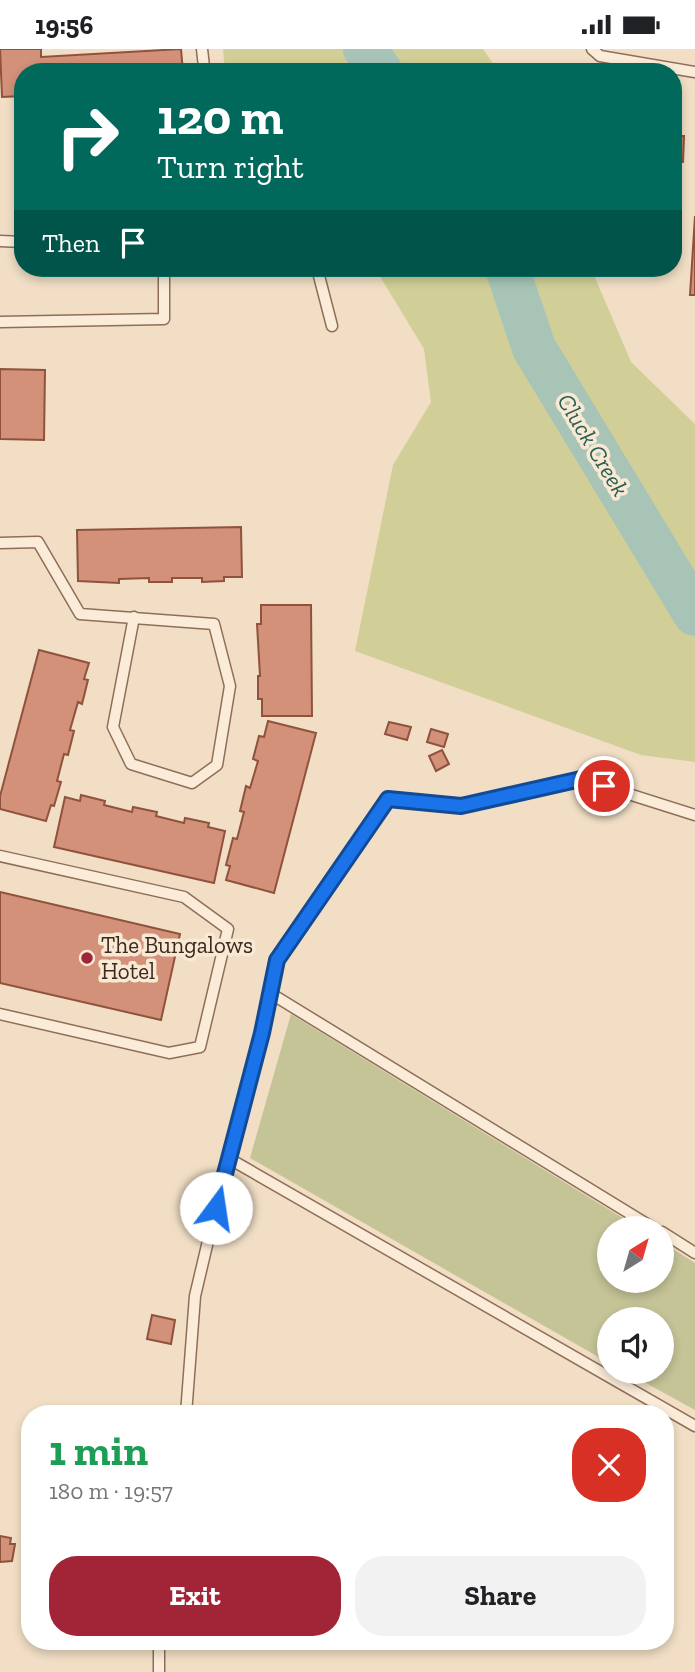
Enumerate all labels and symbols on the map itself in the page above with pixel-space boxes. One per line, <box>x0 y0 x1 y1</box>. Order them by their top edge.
water label: Cluck Creek <box>551 388 636 502</box>
pin <box>574 756 634 816</box>
place label: The Bungalows Hotel <box>101 931 253 985</box>
marker: The Bungalows Hotel <box>79 950 95 966</box>
position arrow <box>179 1171 253 1245</box>
north arrow <box>597 1216 674 1293</box>

